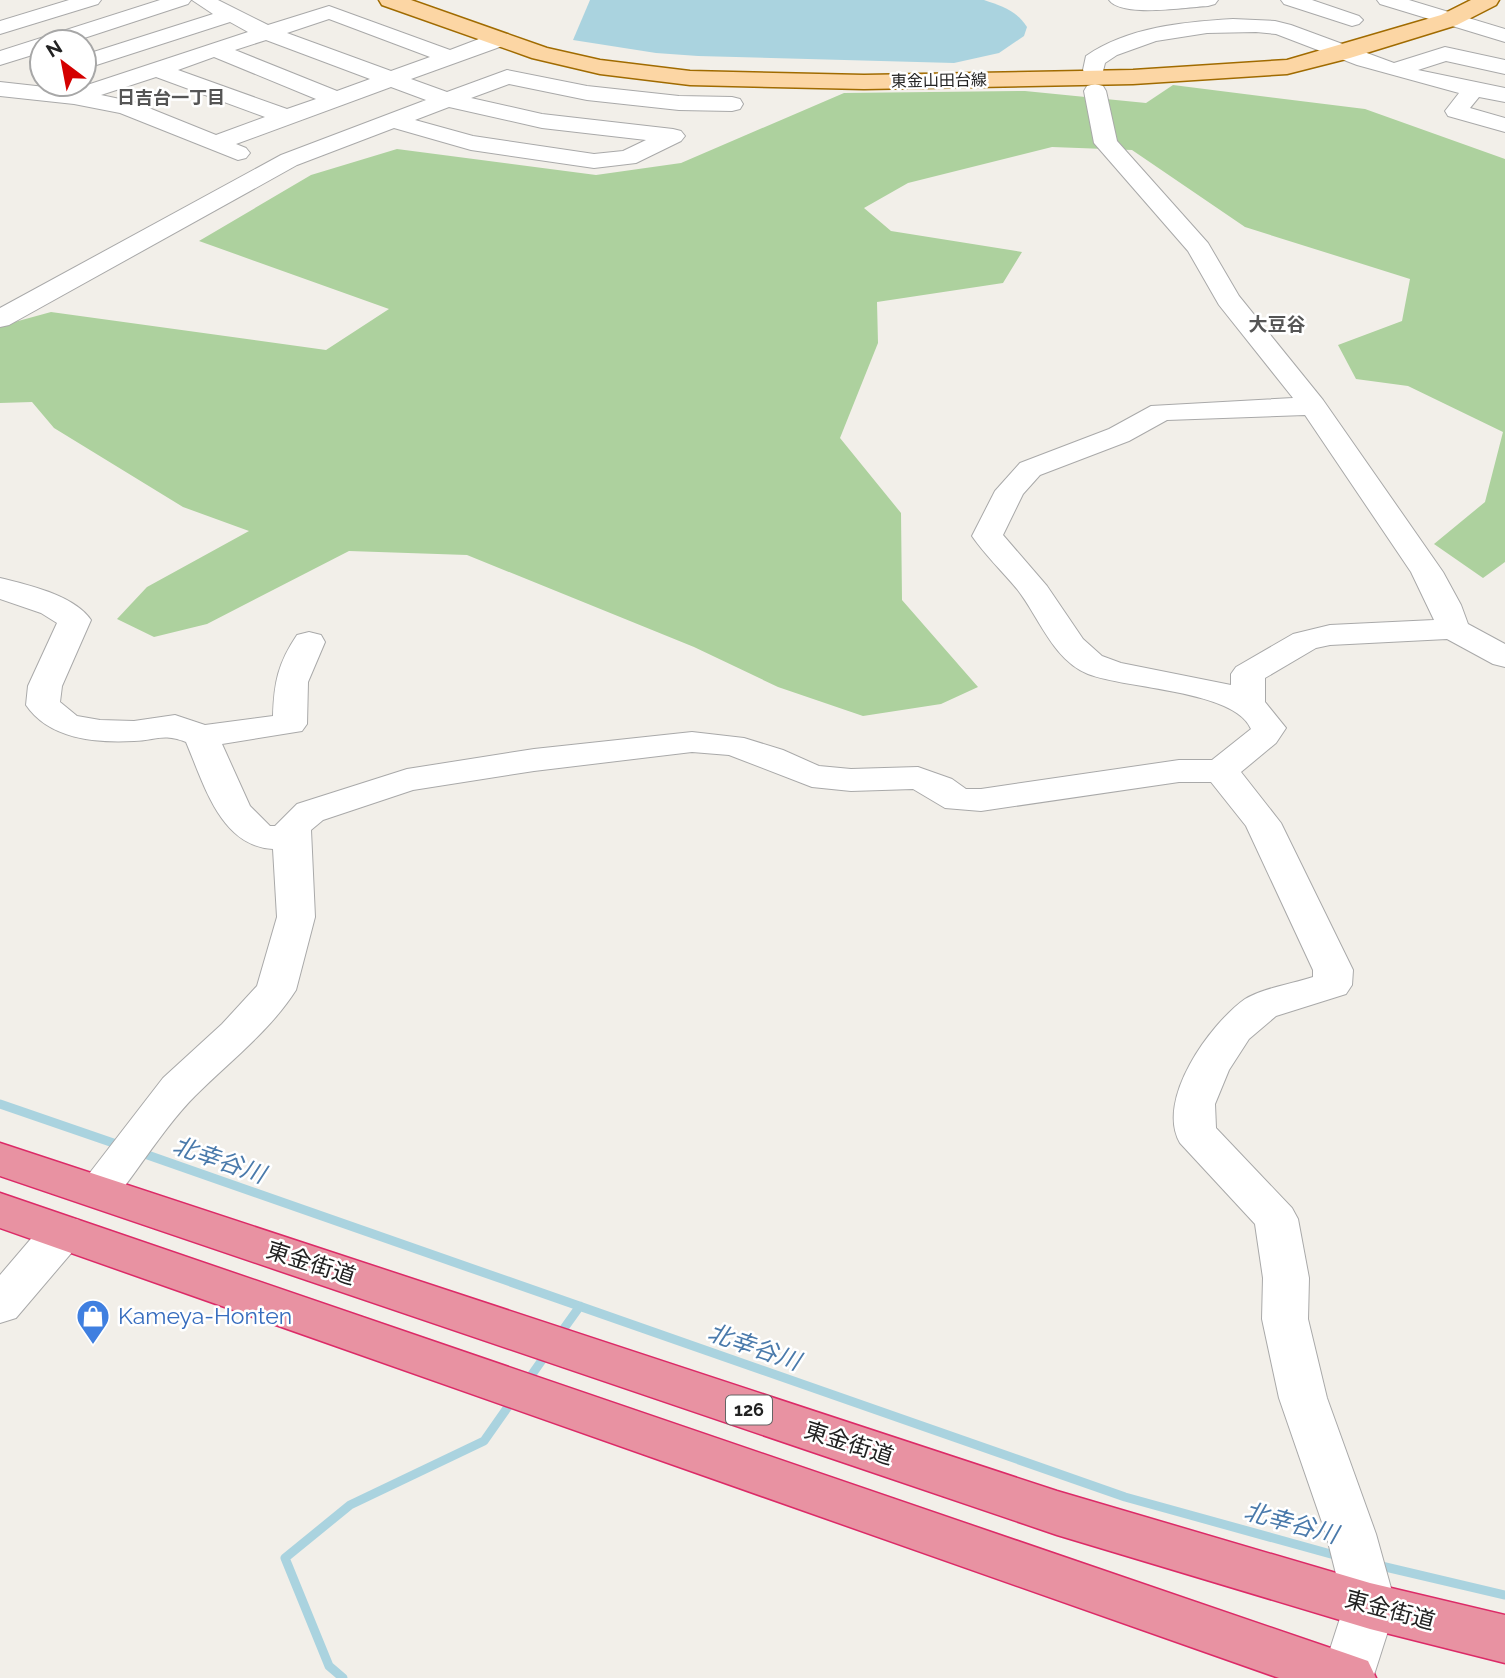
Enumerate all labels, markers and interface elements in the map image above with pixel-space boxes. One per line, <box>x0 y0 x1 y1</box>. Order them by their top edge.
north arrow <box>28 28 98 98</box>
text: N <box>42 35 66 62</box>
street label: 東金山田台線 <box>891 70 987 91</box>
district label: 日吉台一丁目 <box>117 87 225 108</box>
district label: 大豆谷 <box>1248 313 1306 335</box>
water label: 北幸谷川 <box>169 1130 272 1190</box>
street label: 東金街道 <box>263 1235 359 1290</box>
shop icon: Kameya-Honten <box>74 1297 112 1346</box>
place label: Kameya-Honten <box>118 1302 292 1329</box>
water label: 北幸谷川 <box>704 1317 807 1377</box>
road number: 126 <box>726 1395 772 1424</box>
street label: 東金街道 <box>801 1415 897 1470</box>
water label: 北幸谷川 <box>1241 1496 1344 1550</box>
street label: 東金街道 <box>1342 1585 1438 1634</box>

